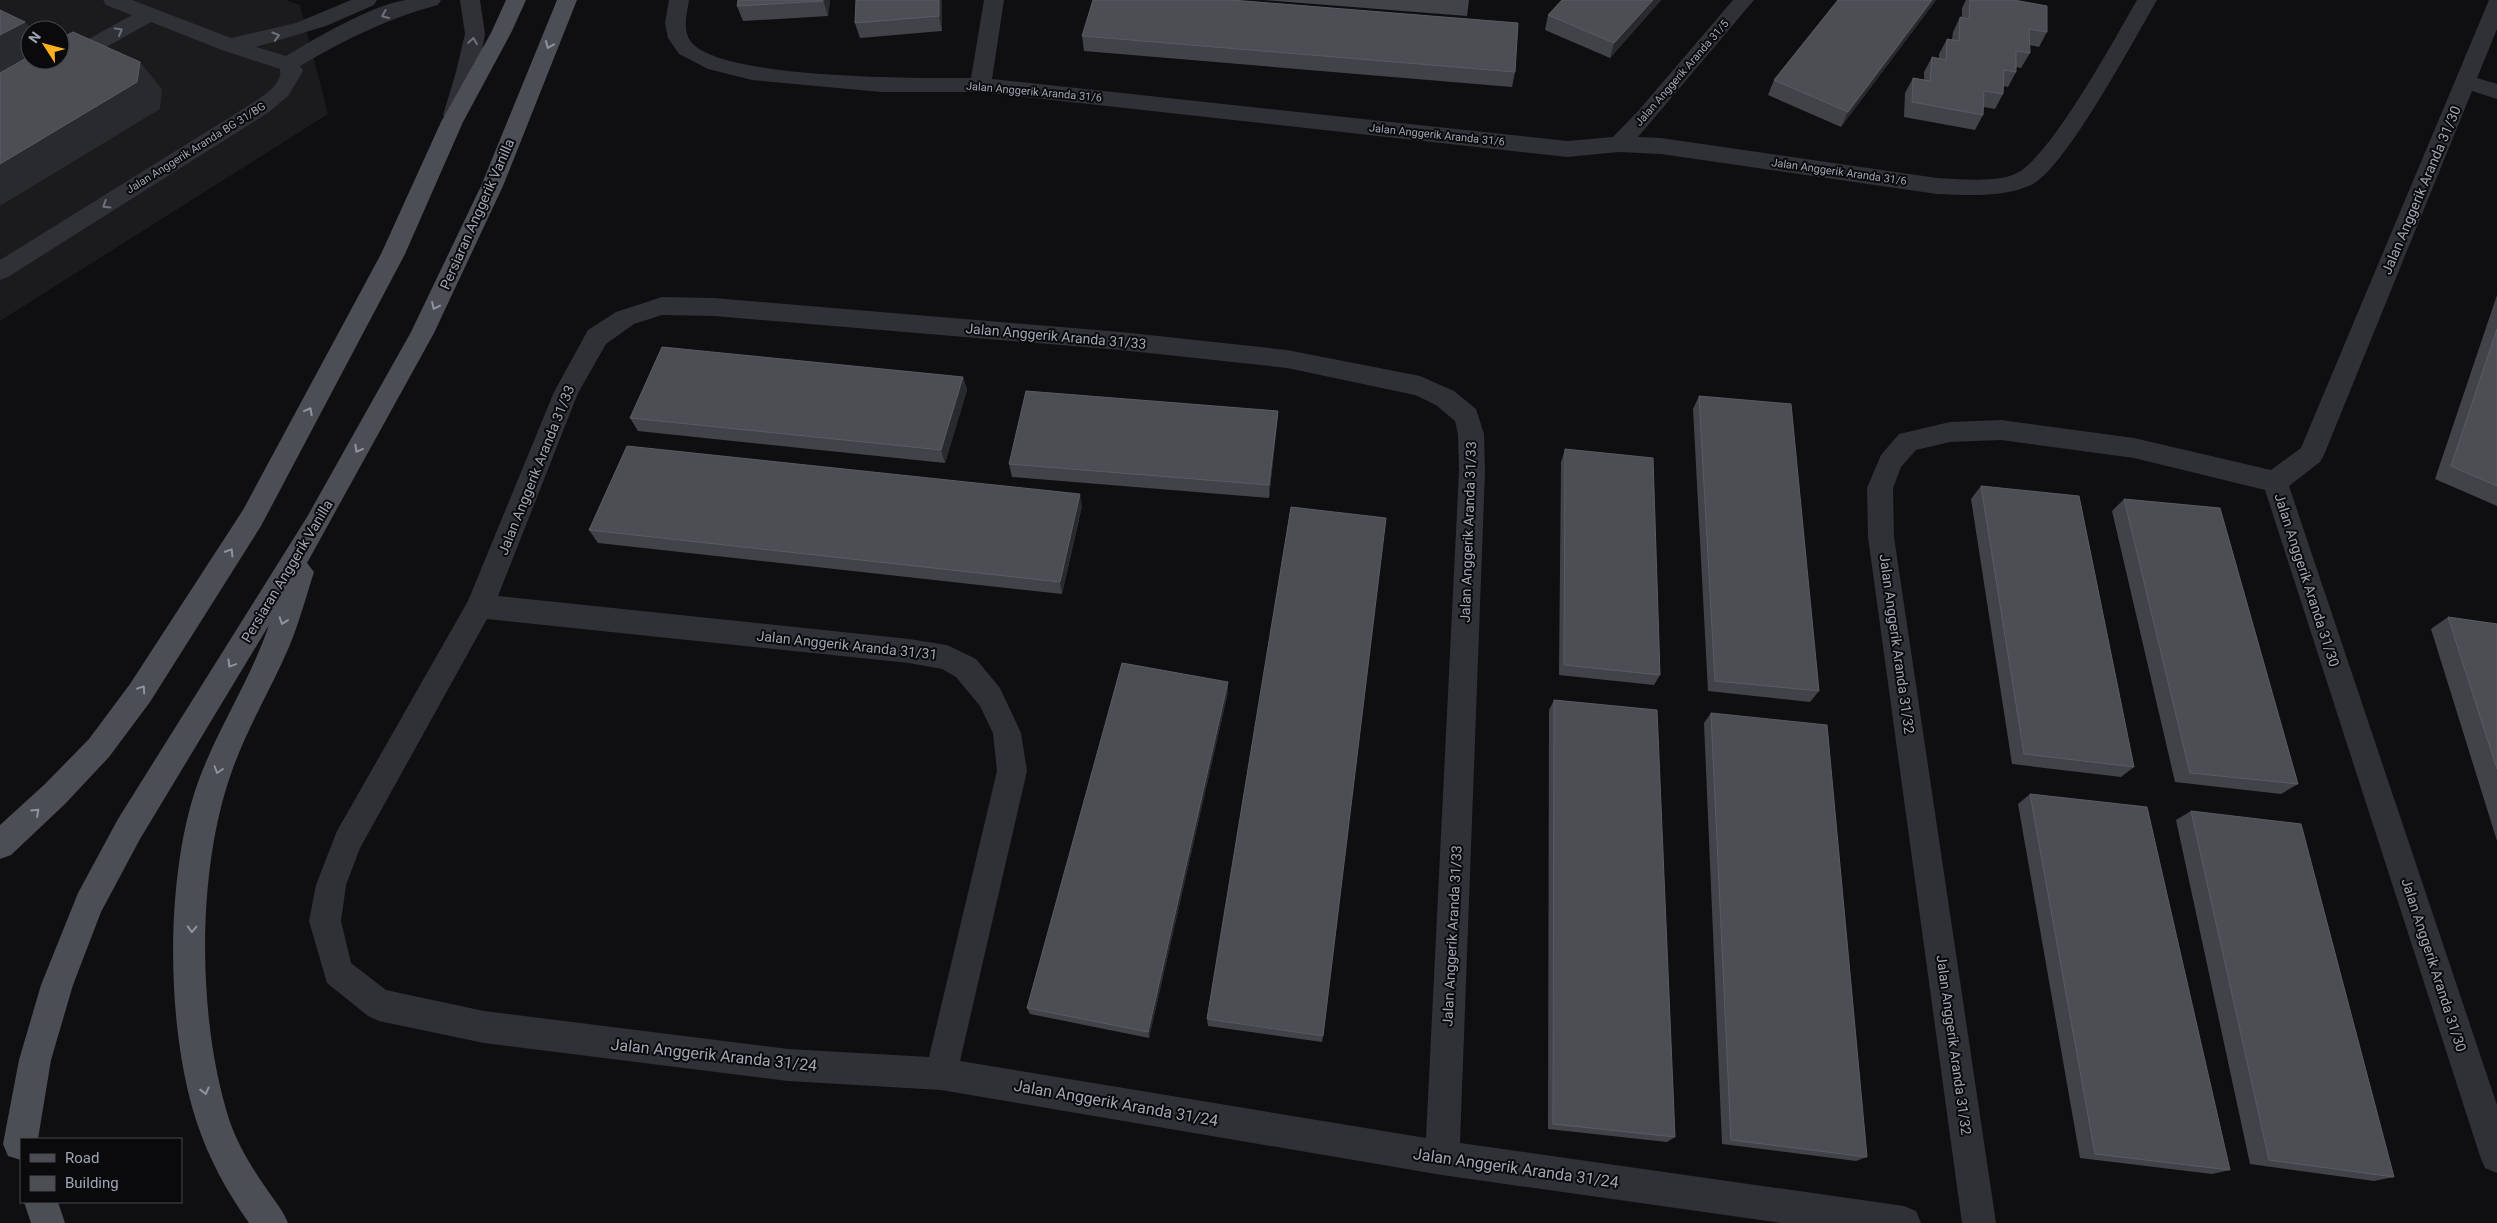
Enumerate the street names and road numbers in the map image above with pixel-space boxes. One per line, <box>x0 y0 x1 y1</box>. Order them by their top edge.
street label: Jalan Anggerik Aranda 31/5 <box>1632 17 1732 129</box>
street label: Jalan Anggerik Aranda 31/6 <box>965 80 1103 104</box>
street label: Jalan Anggerik Aranda BG 31/BG <box>124 100 268 196</box>
street label: Jalan Anggerik Aranda 31/30 <box>2378 103 2464 277</box>
street label: Jalan Anggerik Aranda 31/6 <box>1368 121 1506 149</box>
street label: Persiaran Anggerik Vanilla <box>437 136 517 292</box>
street label: Jalan Anggerik Aranda 31/6 <box>1771 156 1907 188</box>
street label: Jalan Anggerik Aranda 31/33 <box>965 320 1147 352</box>
street label: Jalan Anggerik Aranda 31/33 <box>495 383 577 557</box>
street label: Jalan Anggerik Aranda 31/33 <box>1457 441 1479 623</box>
street label: Jalan Anggerik Aranda 31/30 <box>2271 491 2343 669</box>
street label: Persiaran Anggerik Vanilla <box>238 497 336 645</box>
street label: Jalan Anggerik Aranda 31/32 <box>1876 553 1918 735</box>
street label: Jalan Anggerik Aranda 31/31 <box>756 628 938 662</box>
street label: Jalan Anggerik Aranda 31/33 <box>1439 845 1465 1027</box>
street label: Jalan Anggerik Aranda 31/30 <box>2398 876 2470 1054</box>
street label: Jalan Anggerik Aranda 31/32 <box>1933 954 1975 1136</box>
street label: Jalan Anggerik Aranda 31/24 <box>610 1035 818 1075</box>
street label: Jalan Anggerik Aranda 31/24 <box>1012 1076 1220 1130</box>
street label: Jalan Anggerik Aranda 31/24 <box>1412 1144 1620 1192</box>

